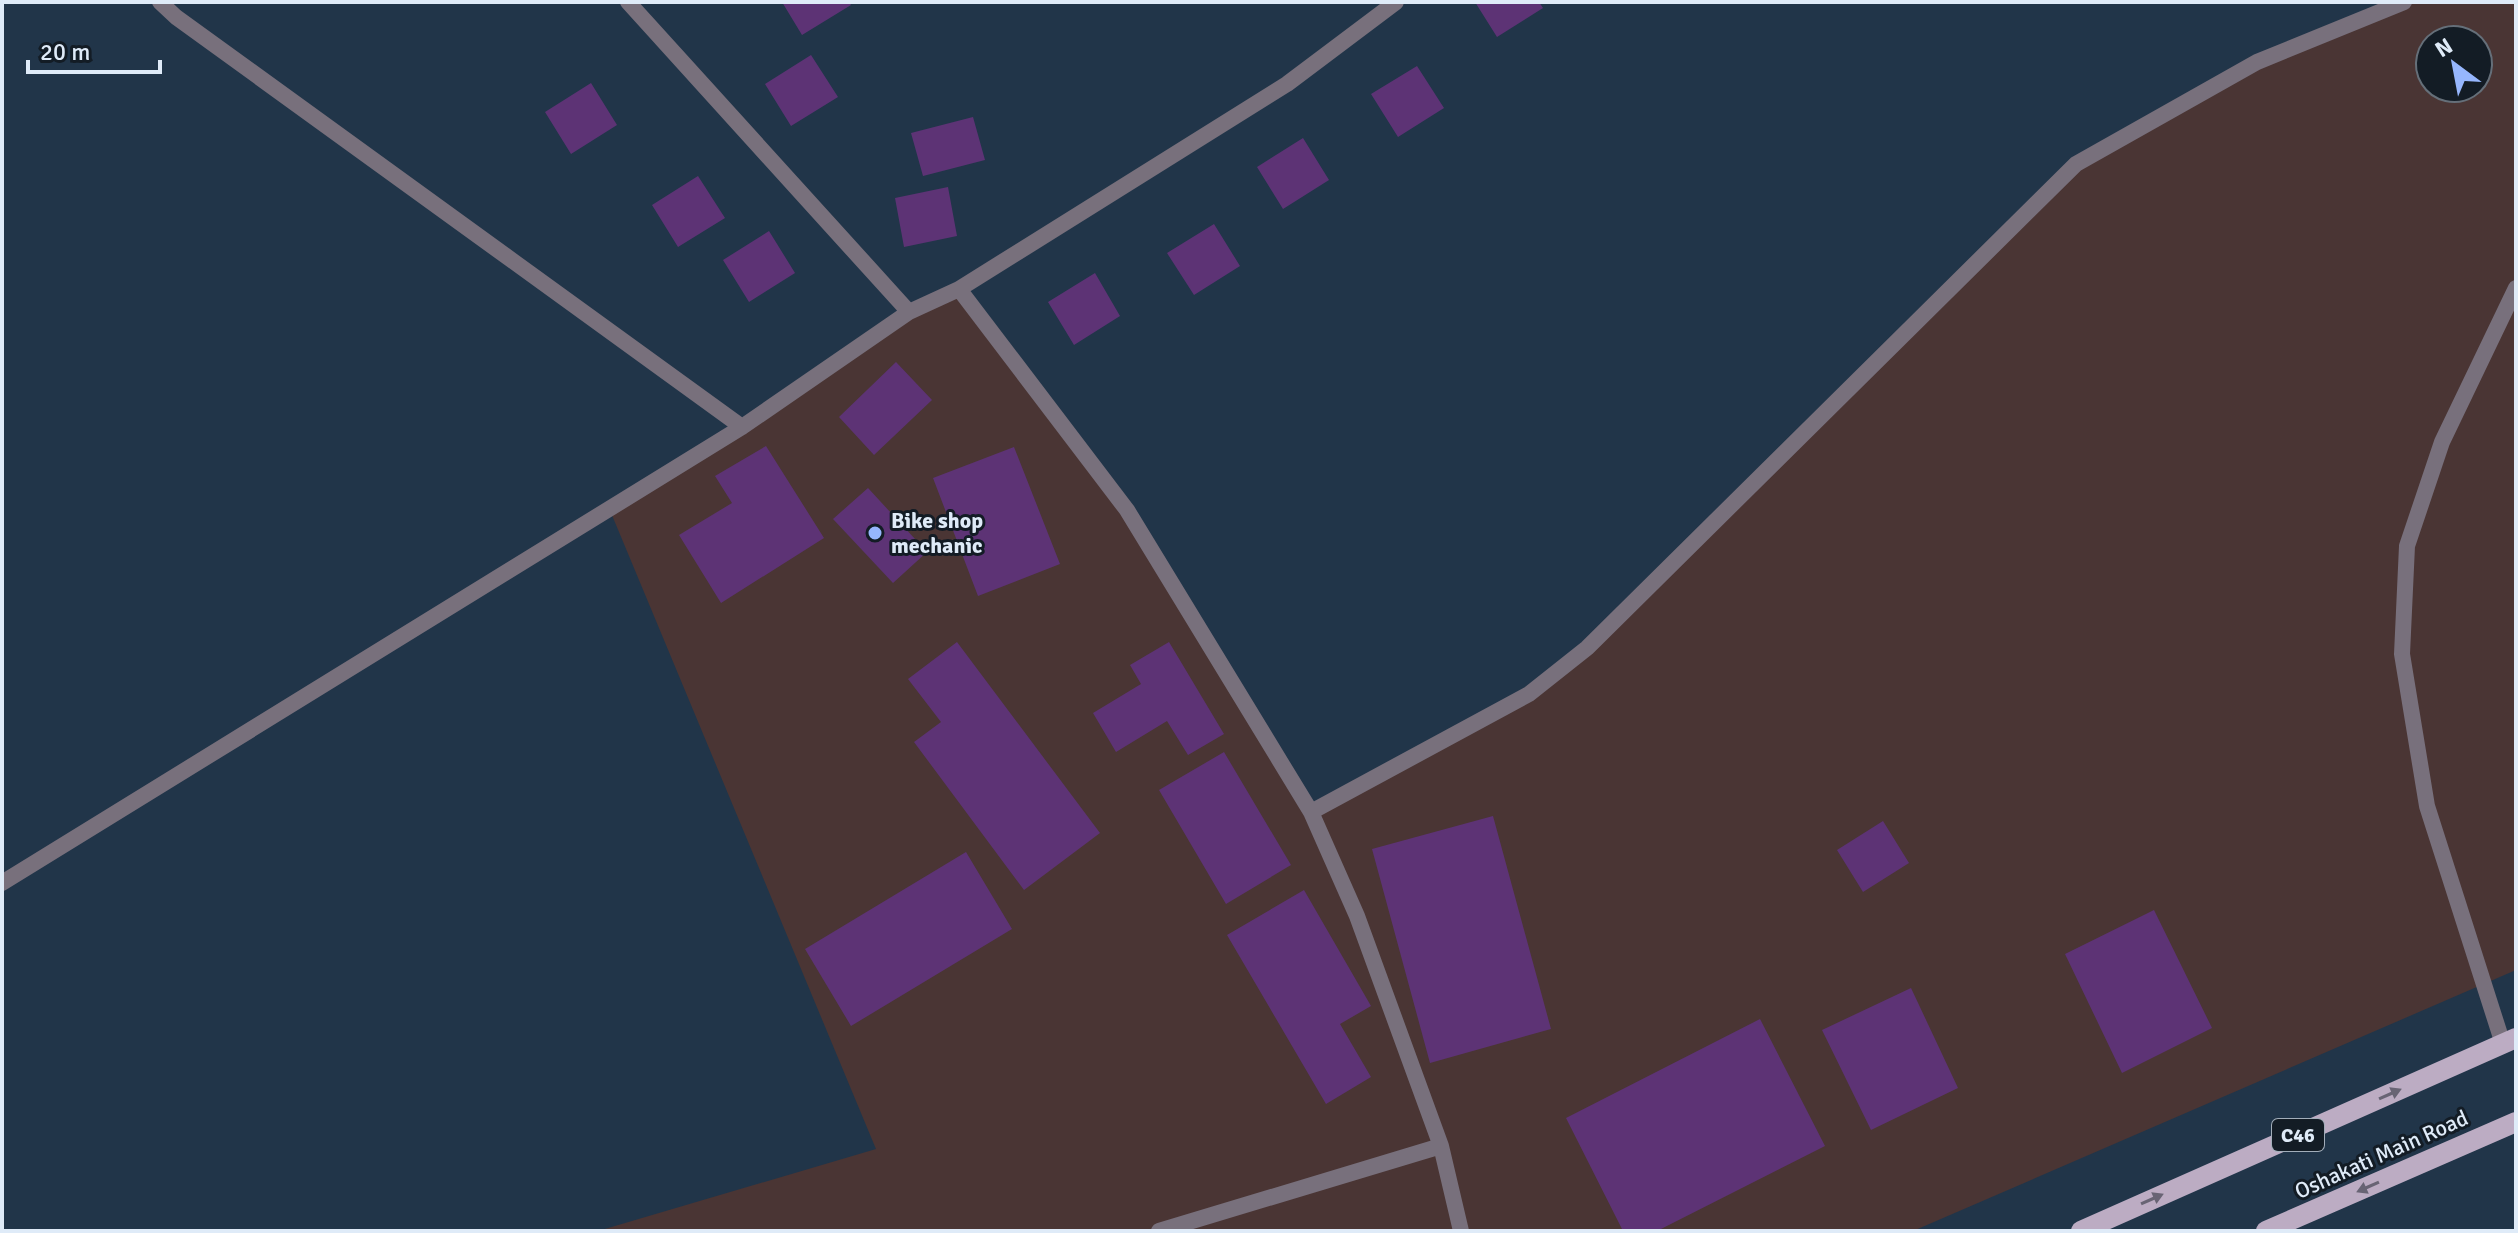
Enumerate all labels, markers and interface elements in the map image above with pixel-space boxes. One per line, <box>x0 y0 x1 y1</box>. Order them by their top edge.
scale bar <box>28 24 160 74</box>
north arrow <box>2414 24 2494 104</box>
text: N <box>2430 32 2457 63</box>
text: 20 m <box>40 37 90 67</box>
place label: Bike shop mechanic <box>891 507 983 559</box>
marker: Bike shop mechanic <box>866 524 884 542</box>
one-way arrow <box>2378 1088 2402 1101</box>
street label: Oshakati Main Road <box>2290 1104 2472 1205</box>
road number: C46 <box>2272 1119 2324 1151</box>
one-way arrow <box>2356 1180 2379 1193</box>
one-way arrow <box>2140 1193 2164 1206</box>

